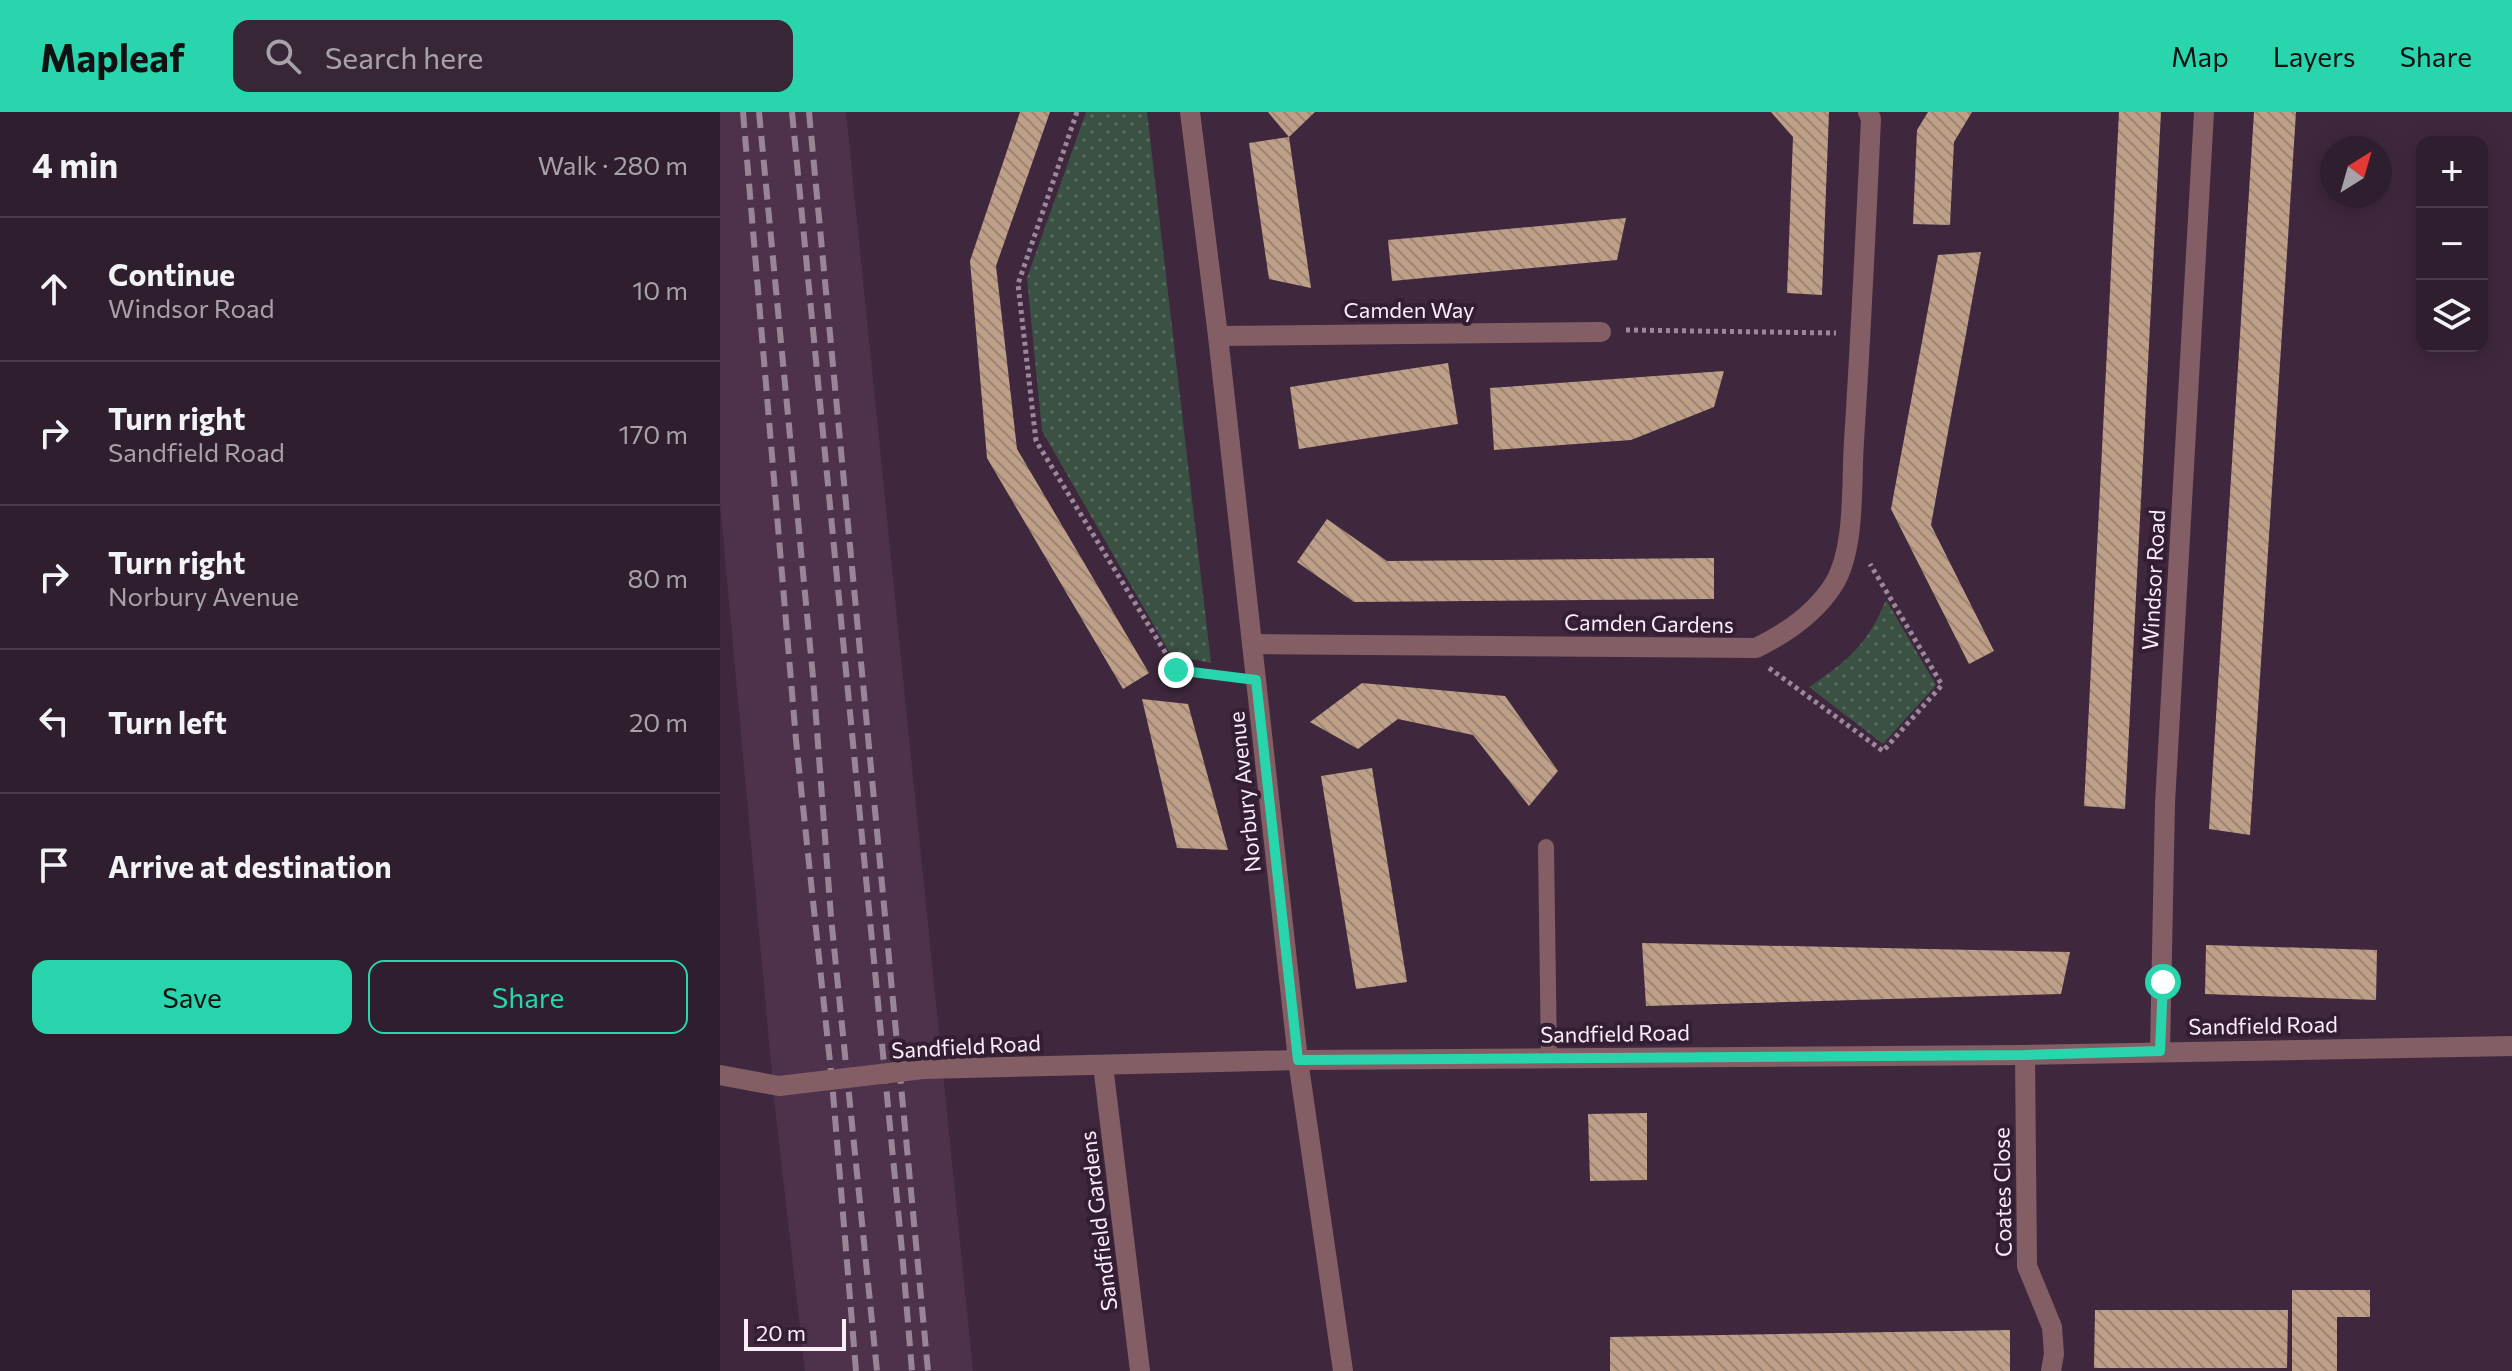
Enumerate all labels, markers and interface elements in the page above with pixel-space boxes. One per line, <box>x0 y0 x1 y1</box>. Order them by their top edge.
search box <box>233 20 793 92</box>
text: Mapleaf <box>40 33 185 80</box>
icon: search <box>261 34 305 78</box>
text: Search here <box>325 38 483 75</box>
text: Map <box>2171 39 2229 73</box>
text: Layers <box>2273 39 2355 73</box>
text: Share <box>2399 39 2472 73</box>
north arrow <box>2320 136 2392 208</box>
map controls <box>2416 136 2488 352</box>
button: + <box>2416 136 2488 208</box>
text: 4 min <box>32 143 118 185</box>
text: Walk · 280 m <box>538 149 688 180</box>
button: − <box>2416 208 2488 280</box>
text: Continue <box>108 255 235 292</box>
icon: ahead <box>32 267 76 311</box>
text: 10 m <box>632 274 688 305</box>
button: layers <box>2416 280 2488 352</box>
text: Windsor Road <box>108 292 275 323</box>
street label: Camden Way <box>1344 296 1474 323</box>
text: Turn right <box>108 399 245 436</box>
icon: right <box>32 411 76 455</box>
text: 170 m <box>619 418 688 449</box>
text: Sandfield Road <box>108 436 285 467</box>
street label: Windsor Road <box>2136 509 2170 651</box>
text: Turn right <box>108 543 245 580</box>
icon: right <box>32 555 76 599</box>
text: 80 m <box>628 562 688 593</box>
text: Norbury Avenue <box>108 580 299 611</box>
street label: Camden Gardens <box>1564 608 1734 638</box>
route end <box>1158 652 1194 688</box>
icon: left <box>32 699 76 743</box>
text: Turn left <box>108 703 227 740</box>
text: 20 m <box>629 706 688 737</box>
street label: Norbury Avenue <box>1222 710 1266 874</box>
icon: arrive <box>32 843 76 887</box>
text: Arrive at destination <box>108 847 392 884</box>
button: Save <box>32 960 352 1034</box>
button: Share <box>368 960 688 1034</box>
route start <box>2145 964 2181 1000</box>
street label: Sandfield Road <box>2188 1010 2338 1040</box>
street label: Sandfield Road <box>1540 1018 1690 1048</box>
street label: Sandfield Road <box>891 1029 1041 1063</box>
street label: Coates Close <box>1987 1127 2017 1257</box>
street label: Sandfield Gardens <box>1074 1129 1122 1313</box>
scale bar <box>744 1315 846 1351</box>
text: 20 m <box>756 1319 806 1346</box>

